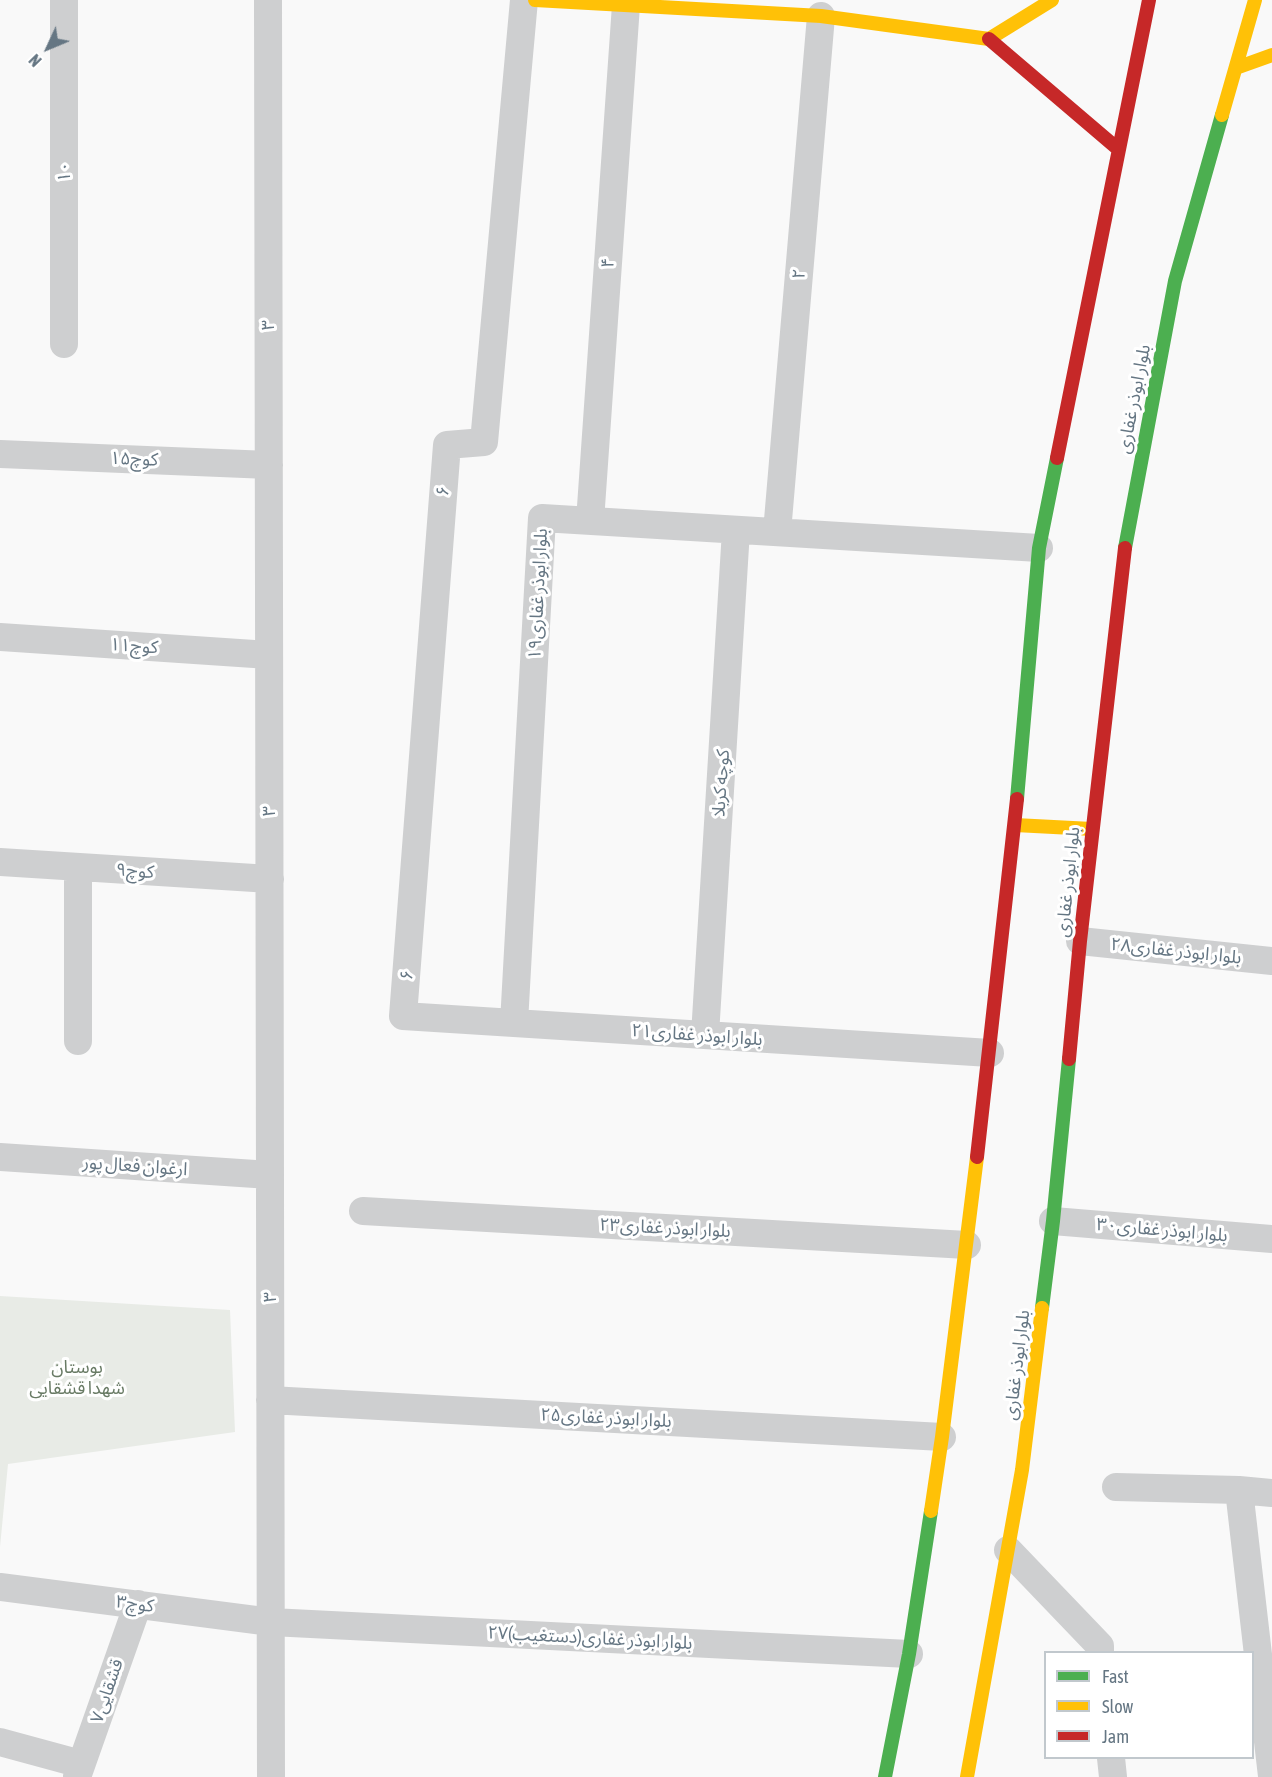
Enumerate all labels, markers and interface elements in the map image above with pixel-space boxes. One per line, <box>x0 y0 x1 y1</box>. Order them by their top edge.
north arrow <box>18 18 78 78</box>
text: N <box>25 51 45 70</box>
street label: ۱۰ <box>53 162 75 182</box>
street label: ۴ <box>597 257 619 269</box>
street label: ۲ <box>788 268 810 280</box>
street label: ۳ <box>257 320 279 330</box>
street label: بلوار ابوذر غفاری <box>1113 343 1155 455</box>
street label: ۱۵کوچ <box>109 447 159 471</box>
street label: ۶ <box>432 485 454 497</box>
street label: بلوار ابوذر غفاری۱۹ <box>524 528 552 660</box>
street label: ۱۱کوچ <box>109 634 159 658</box>
street label: کوچه کربلا <box>708 749 734 817</box>
street label: ۳ <box>258 806 280 816</box>
street label: بلوار ابوذر غفاری <box>1051 826 1085 938</box>
street label: ۹کوچ <box>115 859 155 883</box>
street label: بلوار ابوذر غفاری۲۸ <box>1110 933 1242 969</box>
street label: ۶ <box>396 969 418 981</box>
street label: ۲۱بلوار ابوذر غفاری <box>631 1020 763 1050</box>
street label: ارغوان فعال پور <box>82 1152 188 1180</box>
street label: بلوار ابوذر غفاری۲۳ <box>599 1214 731 1242</box>
street label: بلوار ابوذر غفاری۳۰ <box>1096 1214 1228 1246</box>
street label: ۳ <box>259 1292 281 1302</box>
street label: بلوار ابوذر غفاری <box>1000 1309 1034 1421</box>
park label: بوستان شهدا قشقایی <box>29 1356 125 1398</box>
street label: بلوار ابوذر غفاری۲۵ <box>540 1404 672 1432</box>
street label: ۳کوچ <box>115 1591 155 1617</box>
street label: ۲۷بلوار ابوذر غفاری(دستغیب) <box>487 1622 693 1654</box>
legend <box>1044 1651 1254 1759</box>
street label: ۷قشقایی <box>86 1656 128 1726</box>
text: Fast <box>1102 1666 1129 1687</box>
text: Slow <box>1102 1696 1133 1717</box>
text: Jam <box>1102 1726 1129 1747</box>

